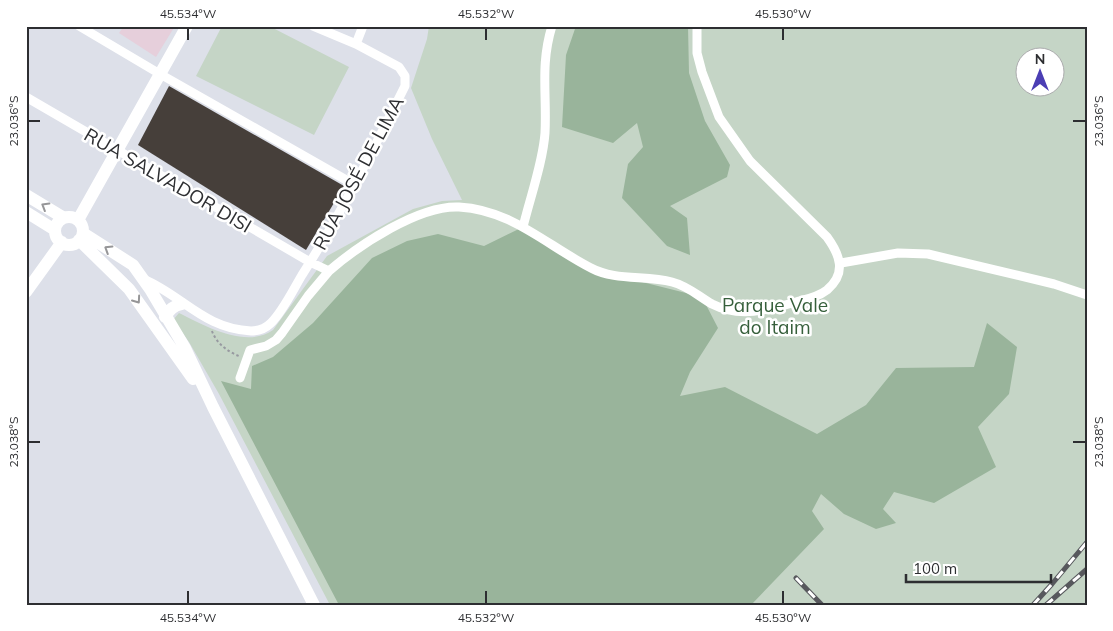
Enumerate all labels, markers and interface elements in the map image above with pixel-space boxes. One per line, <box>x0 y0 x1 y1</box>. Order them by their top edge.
text: 45.534°W <box>160 6 216 21</box>
text: 45.532°W <box>458 6 514 21</box>
text: 45.530°W <box>755 6 811 21</box>
north arrow <box>1016 48 1066 98</box>
text: N <box>1035 50 1045 68</box>
street label: RUA JOSÉ DE LIMA <box>307 92 409 254</box>
text: 23.036°S <box>6 96 21 146</box>
text: 23.036°S <box>1091 96 1106 146</box>
street label: RUA SALVADOR DISI <box>80 122 256 238</box>
one-way arrow <box>42 203 51 213</box>
one-way arrow <box>104 245 113 255</box>
park label: Parque Vale do Itaim <box>722 293 828 339</box>
one-way arrow <box>131 294 140 304</box>
text: 23.038°S <box>6 417 21 467</box>
text: 23.038°S <box>1091 417 1106 467</box>
scale bar <box>906 551 1050 583</box>
text: 100 m <box>913 559 957 578</box>
text: 45.534°W <box>160 610 216 625</box>
text: 45.532°W <box>458 610 514 625</box>
text: 45.530°W <box>755 610 811 625</box>

